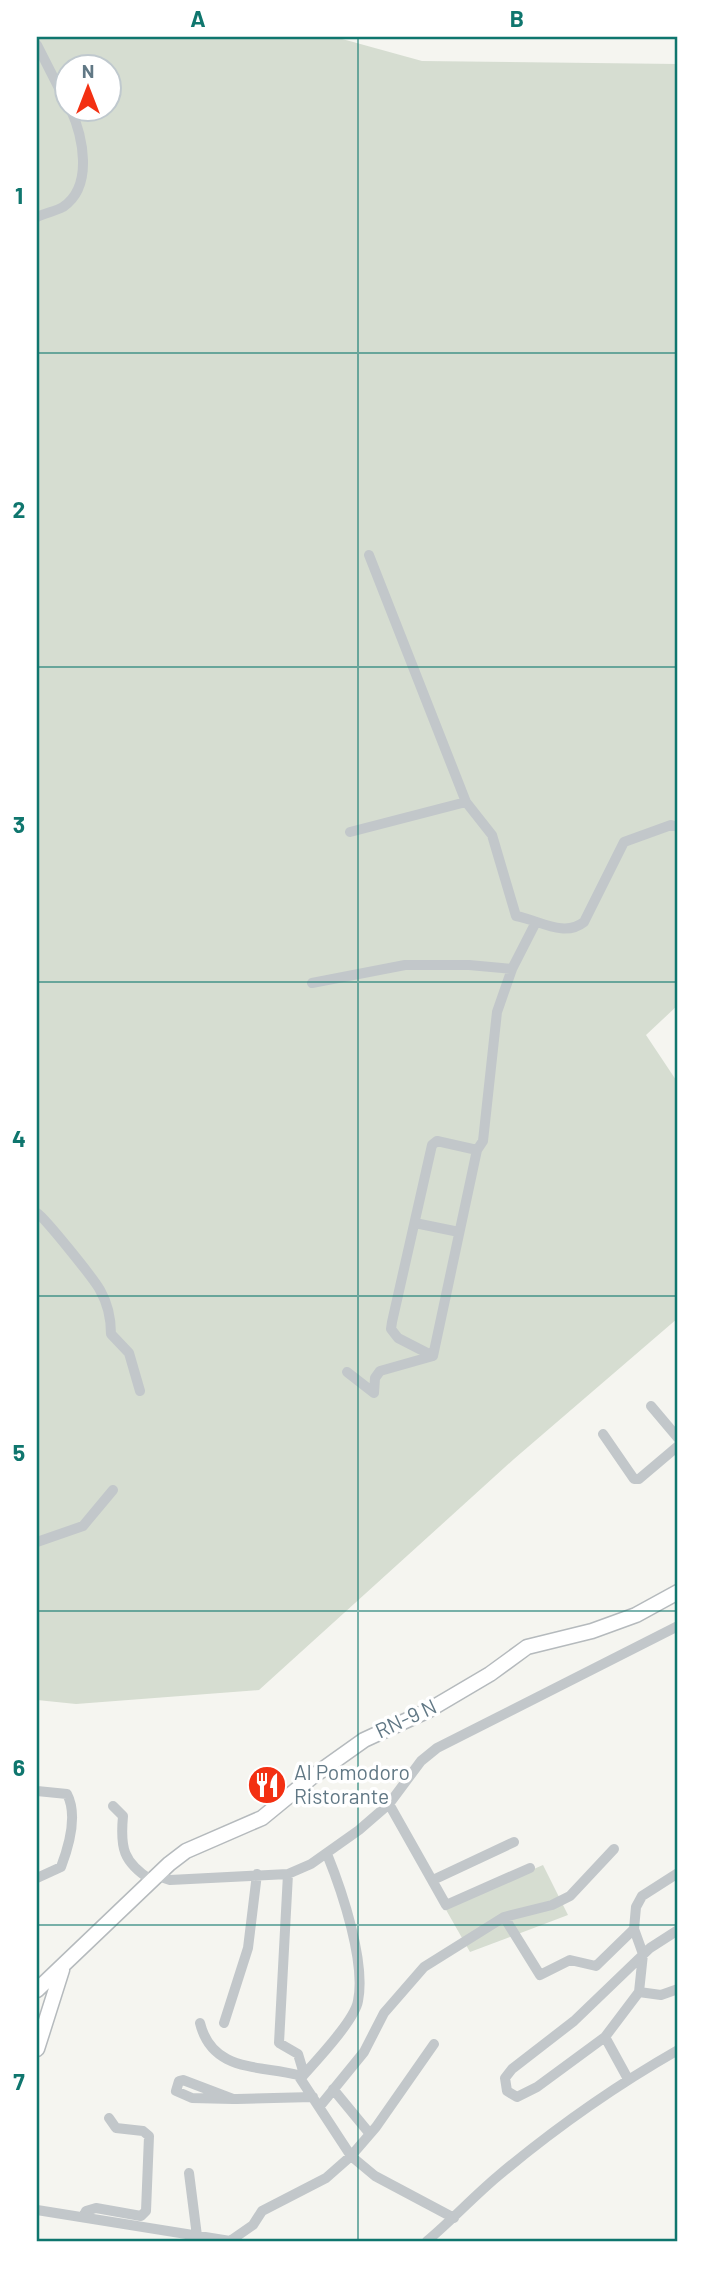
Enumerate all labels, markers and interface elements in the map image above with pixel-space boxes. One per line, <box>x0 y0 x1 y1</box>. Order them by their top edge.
text: A <box>190 4 206 32</box>
text: B <box>510 4 524 32</box>
north arrow <box>52 52 122 122</box>
text: N <box>82 59 94 82</box>
text: 1 <box>15 181 23 209</box>
text: 2 <box>13 495 25 523</box>
text: 3 <box>13 810 25 838</box>
text: 4 <box>12 1124 26 1152</box>
text: 5 <box>13 1438 25 1466</box>
street label: RN-9 N <box>371 1693 440 1743</box>
text: 6 <box>13 1753 25 1781</box>
place label: Al Pomodoro Ristorante <box>294 1759 410 1808</box>
restaurant icon: Al Pomodoro Ristorante <box>246 1764 288 1806</box>
text: 7 <box>13 2067 25 2095</box>

